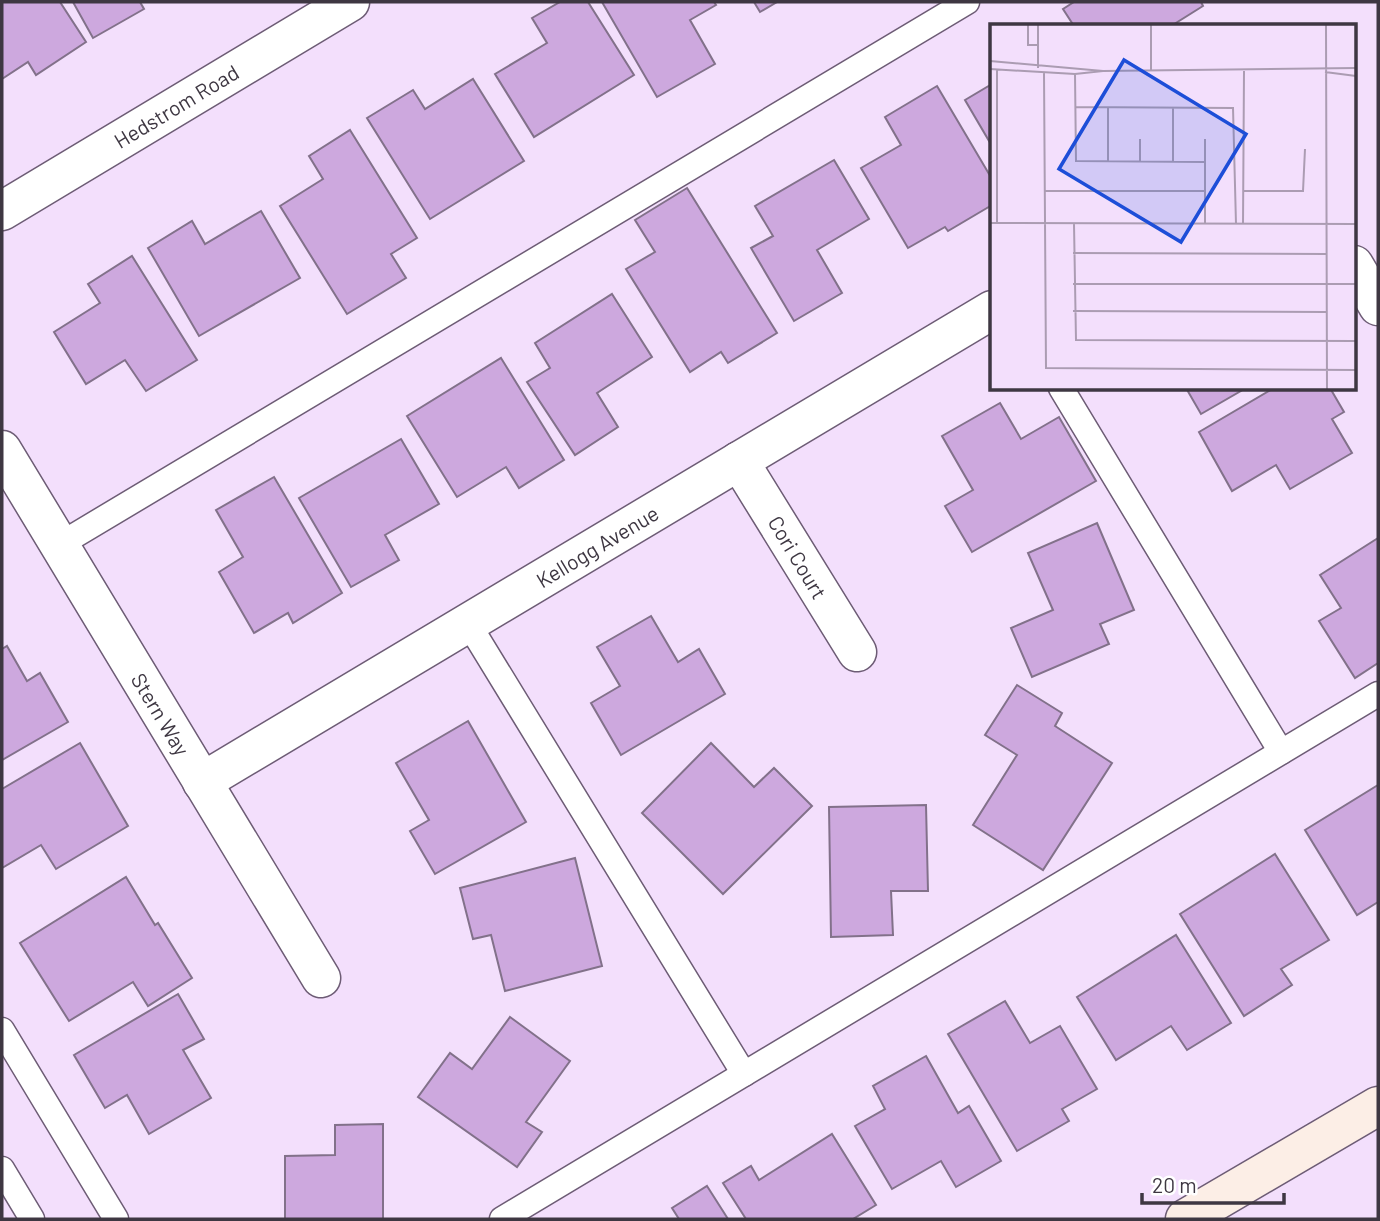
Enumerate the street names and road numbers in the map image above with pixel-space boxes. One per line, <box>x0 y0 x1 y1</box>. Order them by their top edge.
street label: Hedstrom Road <box>109 59 243 153</box>
street label: Kellogg Avenue <box>531 500 663 592</box>
street label: Cori Court <box>763 511 833 603</box>
street label: Stern Way <box>127 668 195 760</box>

